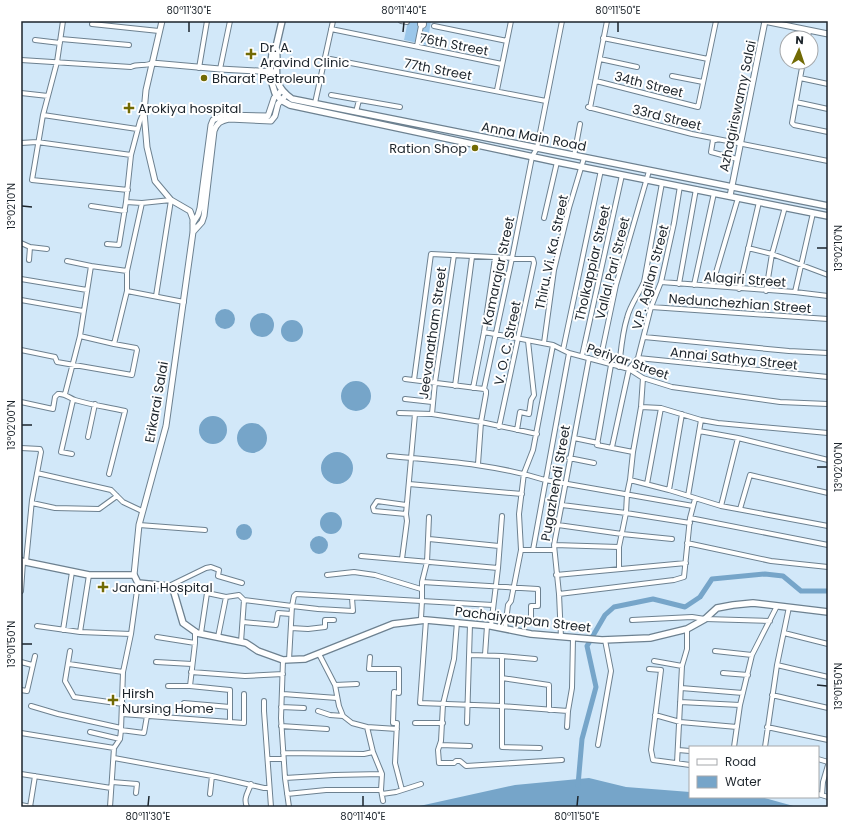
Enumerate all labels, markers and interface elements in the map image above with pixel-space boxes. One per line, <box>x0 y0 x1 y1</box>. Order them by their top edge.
text: 80°11'30"E <box>167 3 211 18</box>
text: 80°11'40"E <box>381 3 427 18</box>
text: 80°11'50"E <box>595 3 641 18</box>
street label: 76th Street <box>418 28 490 61</box>
north arrow <box>779 30 819 70</box>
text: N <box>795 32 804 48</box>
place label: Dr. A. Aravind Clinic <box>260 38 349 72</box>
street label: Azhagiriswamy Salai <box>714 39 761 174</box>
marker: Dr. A. Aravind Clinic <box>245 48 257 60</box>
street label: 77th Street <box>402 54 474 85</box>
street label: 34th Street <box>612 67 686 102</box>
place label: Bharat Petroleum <box>212 69 325 88</box>
marker: Bharat Petroleum <box>199 73 209 83</box>
place label: Arokiya hospital <box>138 99 242 118</box>
street label: 33rd Street <box>630 100 704 135</box>
marker: Arokiya hospital <box>123 102 135 114</box>
street label: Anna Main Road <box>480 117 588 156</box>
place label: Ration Shop <box>389 139 467 158</box>
marker: Ration Shop <box>470 143 480 153</box>
text: 13°02'10"N <box>4 183 19 229</box>
street label: Thiru. Vi. Ka. Street <box>530 193 573 311</box>
street label: Tholkappiar Street <box>570 203 615 323</box>
street label: Vallal Pari Street <box>591 214 635 322</box>
street label: Kamarajar Street <box>478 215 519 327</box>
street label: V.P. Agilan Street <box>627 222 674 332</box>
text: 13°02'10"N <box>831 225 846 271</box>
street label: Jeevanatham Street <box>414 266 451 400</box>
street label: Alagiri Street <box>703 267 787 292</box>
street label: Nedunchezhian Street <box>668 289 812 318</box>
street label: V. O. C. Street <box>489 299 526 387</box>
street label: Periyar Street <box>584 338 672 385</box>
street label: Annai Sathya Street <box>669 342 799 375</box>
street label: Erikarai Salai <box>140 360 173 444</box>
text: 13°02'00"N <box>4 400 19 450</box>
street label: Pugazhendi Street <box>536 423 575 543</box>
text: 13°02'00"N <box>831 442 846 492</box>
place label: Janani Hospital <box>112 578 213 597</box>
marker: Janani Hospital <box>97 581 109 593</box>
street label: Pachaiyappan Street <box>454 602 592 637</box>
text: 13°01'50"N <box>4 621 19 667</box>
text: 13°01'50"N <box>831 663 846 709</box>
place label: Hirsh Nursing Home <box>122 684 214 718</box>
marker: Hirsh Nursing Home <box>107 694 119 706</box>
legend <box>689 746 819 798</box>
text: Road <box>725 753 756 770</box>
text: Water <box>725 773 762 790</box>
text: 80°11'30"E <box>126 809 170 824</box>
text: 80°11'40"E <box>340 809 386 824</box>
text: 80°11'50"E <box>554 809 600 824</box>

